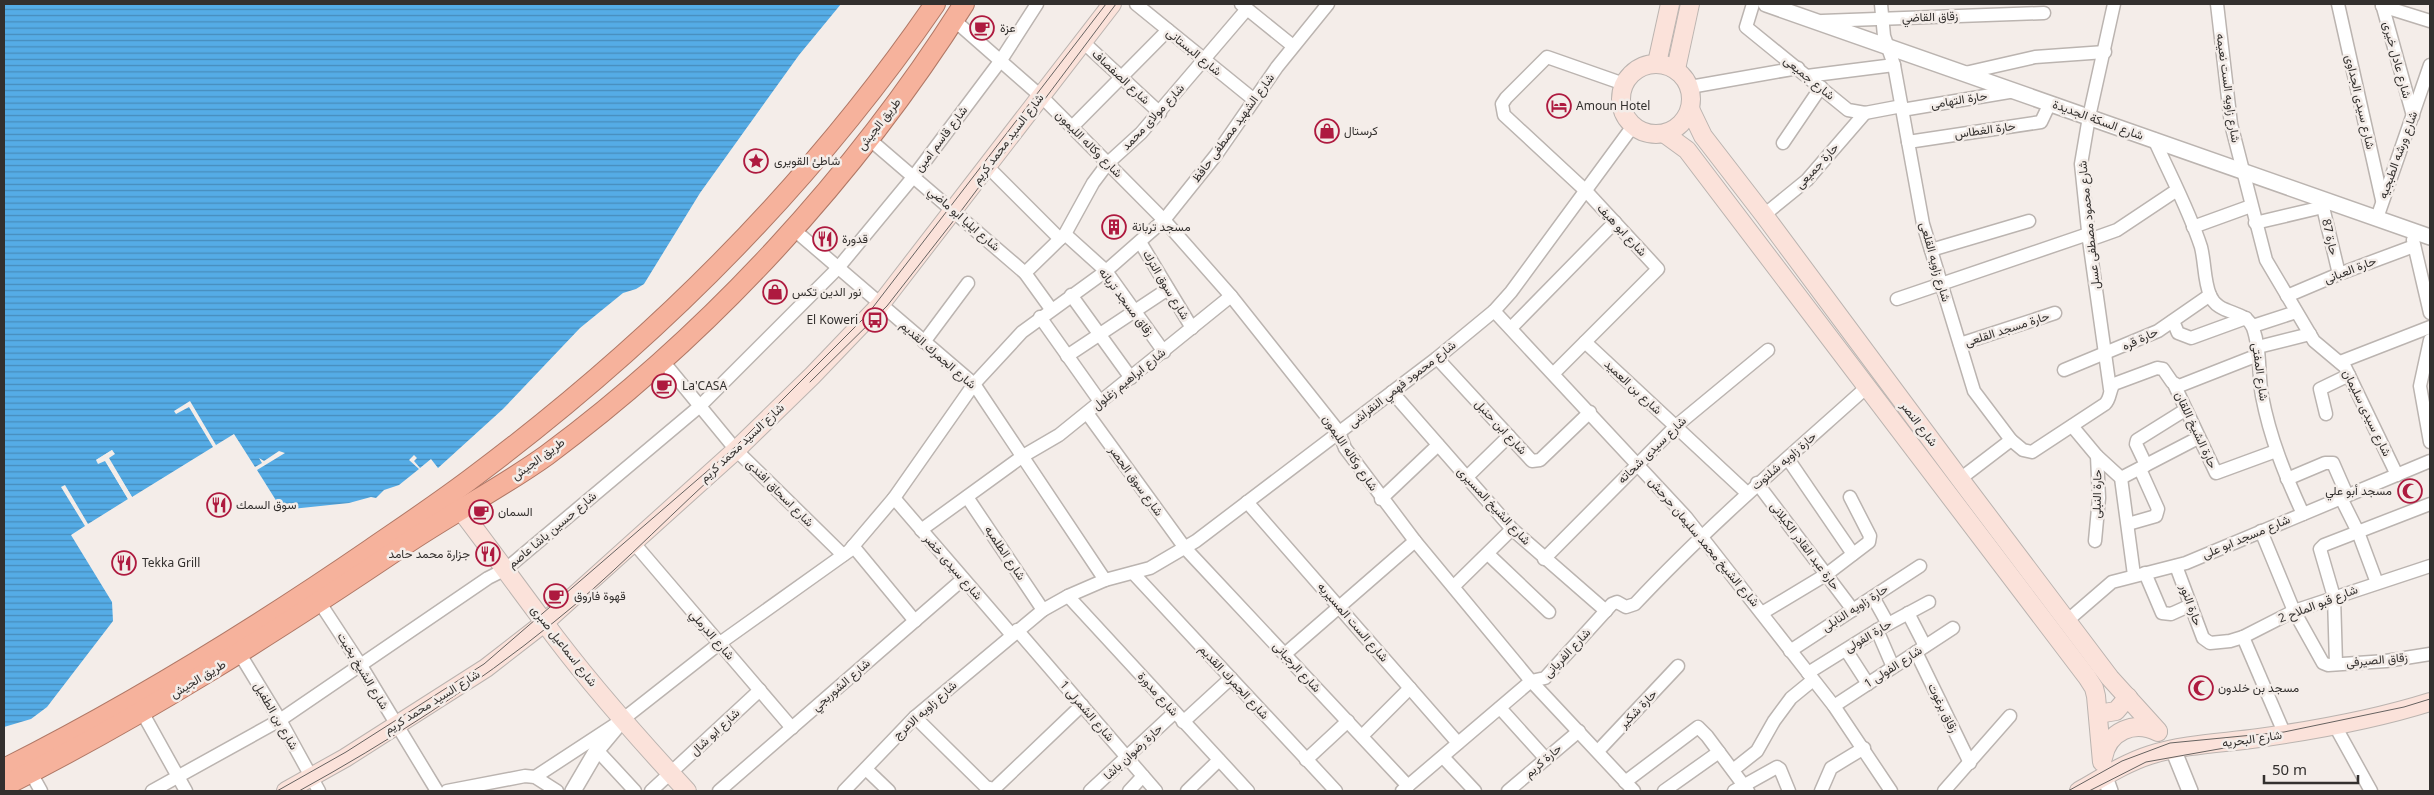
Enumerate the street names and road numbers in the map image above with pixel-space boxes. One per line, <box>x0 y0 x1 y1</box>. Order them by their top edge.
street label: زقاق القاضي <box>1901 7 1959 28</box>
street label: شارع عادل خيرى <box>2378 19 2416 101</box>
street label: شارع البستانى <box>1162 24 1226 80</box>
street label: شارع زاويه الست نعيمه <box>2211 32 2245 144</box>
street label: شارع الصفصاف <box>1088 45 1154 109</box>
street label: شارع جميعى <box>1780 52 1838 104</box>
street label: شارع سيدى الجداوى <box>2340 53 2380 151</box>
street label: شارع الشهيد مصطفى حافظ <box>1187 70 1279 186</box>
street label: شارع مولاى محمد <box>1117 80 1189 154</box>
street label: حارة التهامى <box>1929 87 1988 112</box>
street label: شارع السيد محمد كريم <box>968 90 1048 188</box>
street label: طريق الجيش <box>853 94 905 153</box>
street label: شارع السكة الجديدة <box>2050 95 2146 145</box>
street label: شارع قاسم امين <box>910 102 972 176</box>
street label: شارع وكاله الليمون <box>1051 106 1127 182</box>
street label: شارع ورشه الطبجيه <box>2374 109 2422 201</box>
street label: حارة الغطاس <box>1953 117 2017 142</box>
street label: حارة جميعى <box>1791 139 1842 192</box>
street label: شارع محمود مصطفى عسل <box>2073 160 2105 290</box>
street label: شارع ايليا ابو ماضي <box>923 183 1004 256</box>
street label: شارع ابو هيف <box>1593 200 1651 260</box>
street label: حارة 87 <box>2318 217 2343 257</box>
street label: شارع زاويه القلعى <box>1915 220 1955 304</box>
street label: شارع سوق الترك <box>1138 247 1194 323</box>
street label: حارة العبانى <box>2321 252 2378 287</box>
street label: زقاق مسجد تربانه <box>1095 264 1158 340</box>
street label: حارة مسجد القلعى <box>1962 307 2051 350</box>
street label: شارع الجمرك القديم <box>896 317 980 393</box>
street label: حارة قره <box>2119 323 2161 354</box>
street label: شارع محمود فهمي النقراشى <box>1344 336 1460 433</box>
street label: شارع المفتى <box>2247 342 2273 402</box>
street label: شارع ابراهيم زغلول <box>1088 344 1170 414</box>
street label: شارع بن العميد <box>1600 355 1666 419</box>
street label: شارع سيدى سليمان <box>2338 366 2396 460</box>
street label: حارة الشيخ اللقان <box>2170 389 2222 471</box>
street label: شارع ابن حنبل <box>1471 395 1531 459</box>
street label: شارع النصر <box>1895 397 1942 450</box>
street label: شارع السيد محمد كريم <box>696 399 788 487</box>
street label: شارع وكاله الليمون <box>1318 411 1382 495</box>
street label: شارع سيدى شحاته <box>1613 412 1691 488</box>
street label: حارة زاويه شلتوت <box>1748 428 1820 494</box>
street label: طريق الجيش <box>508 433 568 484</box>
street label: شارع سوق الحصر <box>1104 441 1168 520</box>
street label: شارع اسحاق افندى <box>742 455 818 531</box>
street label: شارع الشيخ المسيرى <box>1453 463 1535 549</box>
street label: حارة النبلى <box>2088 469 2105 519</box>
street label: شارع الشيخ محمد سليمان حرحش <box>1644 473 1764 611</box>
street label: شارع حسين باشا عاصم <box>504 487 600 573</box>
street label: حارة عبد القادر الكيلانى <box>1767 498 1844 593</box>
street label: شارع مسجد ابو على <box>2199 510 2293 564</box>
street label: شارع الطلمبه <box>980 522 1030 584</box>
street label: شارع سيدى خضر <box>919 529 987 604</box>
street label: شارع الست المسيريه <box>1313 578 1393 666</box>
street label: حارة زاويه النابلى <box>1818 580 1891 635</box>
street label: حارة النور <box>2176 581 2207 628</box>
street label: شارع قبو الملاح 2 <box>2276 581 2360 627</box>
street label: شارع اسماعيل صبرى <box>526 601 602 691</box>
street label: شارع الدرملي <box>684 606 739 665</box>
street label: حارة الفولى <box>1841 615 1894 656</box>
street label: شارع الفريانى <box>1539 624 1595 682</box>
street label: شارع الشيخ بخيت <box>333 629 393 713</box>
street label: شارع الرجبانى <box>1269 638 1325 696</box>
street label: شارع الجمرك القديم <box>1195 641 1273 723</box>
street label: شارع الفولى 1 <box>1860 641 1926 693</box>
street label: زقاق الصيرفى <box>2345 648 2408 671</box>
street label: شارع الشوربجي <box>808 654 875 716</box>
street label: طريق الجيش <box>167 655 229 702</box>
street label: شارع السيد محمد كريم <box>381 665 483 739</box>
street label: شارع مدورة <box>1133 668 1183 720</box>
street label: شارع زاويه الاعرج <box>889 676 961 744</box>
street label: شارع الشمرلى 1 <box>1055 677 1119 745</box>
street label: شارع بن الطفيل <box>249 679 303 753</box>
street label: زقاق برغوت <box>1924 680 1963 735</box>
street label: حارة شكير <box>1614 685 1660 733</box>
street label: شارع ابو شال <box>686 704 744 760</box>
street label: حارة رضوان باشا <box>1099 720 1166 783</box>
street label: شارع البحريه <box>2221 726 2283 752</box>
street label: حارة كريم <box>1520 740 1565 782</box>

